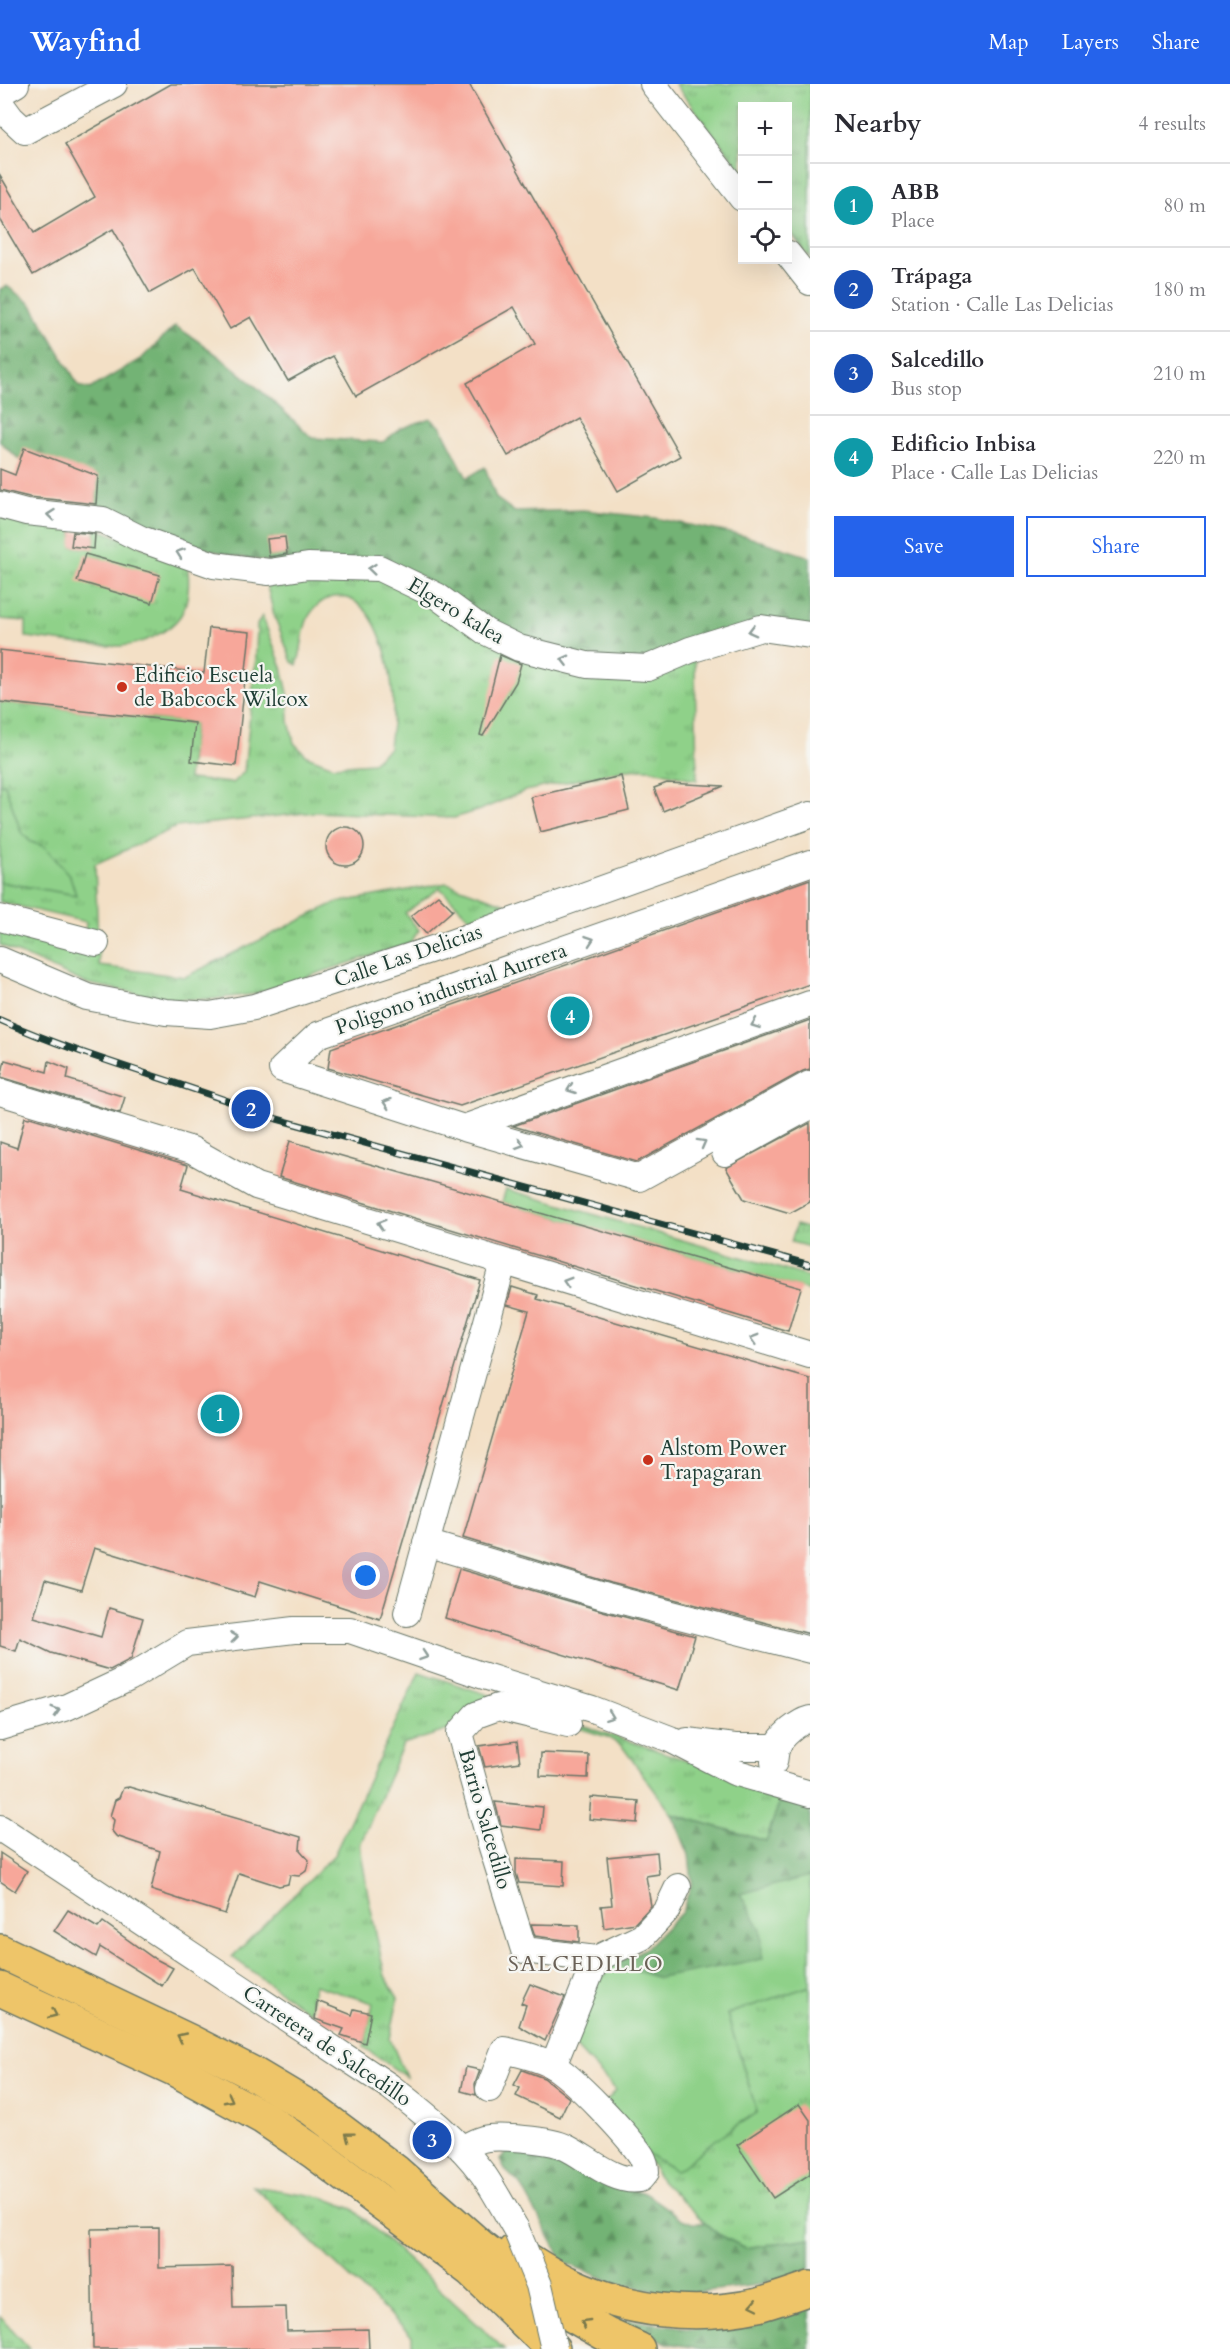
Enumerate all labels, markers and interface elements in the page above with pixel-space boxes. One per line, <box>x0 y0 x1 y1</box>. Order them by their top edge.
text: Wayfind <box>30 23 141 61</box>
text: Map <box>989 28 1029 57</box>
text: Layers <box>1062 28 1119 57</box>
text: Share <box>1152 28 1200 57</box>
map controls <box>738 102 792 264</box>
button: + <box>738 102 792 156</box>
text: Nearby <box>834 106 922 141</box>
text: 4 results <box>1138 110 1206 137</box>
button: − <box>738 156 792 210</box>
text: ABB <box>891 177 939 207</box>
text: 1 <box>848 192 859 219</box>
text: 80 m <box>1163 192 1206 219</box>
text: Place <box>891 207 935 234</box>
button: locate <box>738 210 792 264</box>
text: Trápaga <box>891 261 973 291</box>
text: 2 <box>848 276 859 303</box>
text: 180 m <box>1153 276 1206 303</box>
text: Station · Calle Las Delicias <box>891 291 1113 318</box>
text: Salcedillo <box>891 345 984 375</box>
text: 3 <box>848 360 859 387</box>
text: 210 m <box>1153 360 1206 387</box>
text: Bus stop <box>891 375 962 402</box>
text: Edificio Inbisa <box>891 429 1036 459</box>
text: 4 <box>848 444 859 471</box>
text: 220 m <box>1153 444 1206 471</box>
text: Place · Calle Las Delicias <box>891 459 1098 486</box>
one-way arrow <box>46 509 55 522</box>
button: Save <box>834 516 1014 577</box>
button: Share <box>1026 516 1206 577</box>
one-way arrow <box>175 547 186 560</box>
one-way arrow <box>367 563 377 575</box>
street label: Elgero kalea <box>402 571 510 651</box>
one-way arrow <box>747 623 757 636</box>
one-way arrow <box>560 654 570 667</box>
place label: Edificio Escuela de Babcock Wilcox <box>134 661 309 714</box>
marker: Edificio Escuela de Babcock Wilcox <box>115 680 129 694</box>
street label: Calle Las Delicias <box>330 917 486 995</box>
one-way arrow <box>584 935 595 948</box>
street label: Poligono industrial Aurrera <box>331 936 571 1042</box>
pin: 4 <box>550 994 590 1038</box>
one-way arrow <box>750 1017 761 1029</box>
one-way arrow <box>566 1082 577 1095</box>
pin: 2 <box>232 1086 270 1132</box>
one-way arrow <box>382 1098 393 1110</box>
one-way arrow <box>515 1136 525 1149</box>
one-way arrow <box>696 1139 706 1150</box>
one-way arrow <box>376 1219 387 1232</box>
one-way arrow <box>562 1277 573 1289</box>
one-way arrow <box>749 1334 760 1346</box>
pin: 1 <box>200 1392 240 1436</box>
place label: Alstom Power Trapagaran <box>660 1434 787 1487</box>
marker: Alstom Power Trapagaran <box>641 1453 655 1467</box>
your location <box>351 1561 380 1590</box>
one-way arrow <box>229 1632 238 1644</box>
one-way arrow <box>418 1648 429 1661</box>
one-way arrow <box>50 1706 61 1718</box>
one-way arrow <box>604 1708 614 1721</box>
street label: Barrio Salcedillo <box>451 1745 519 1893</box>
district label: SALCEDILLO <box>508 1949 664 1979</box>
street label: Carretera de Salcedillo <box>237 1979 417 2113</box>
one-way arrow <box>46 2007 57 2019</box>
one-way arrow <box>177 2033 188 2045</box>
one-way arrow <box>222 2092 233 2103</box>
pin: 3 <box>412 2118 452 2162</box>
one-way arrow <box>345 2133 356 2144</box>
one-way arrow <box>749 2297 759 2310</box>
one-way arrow <box>581 2319 591 2330</box>

